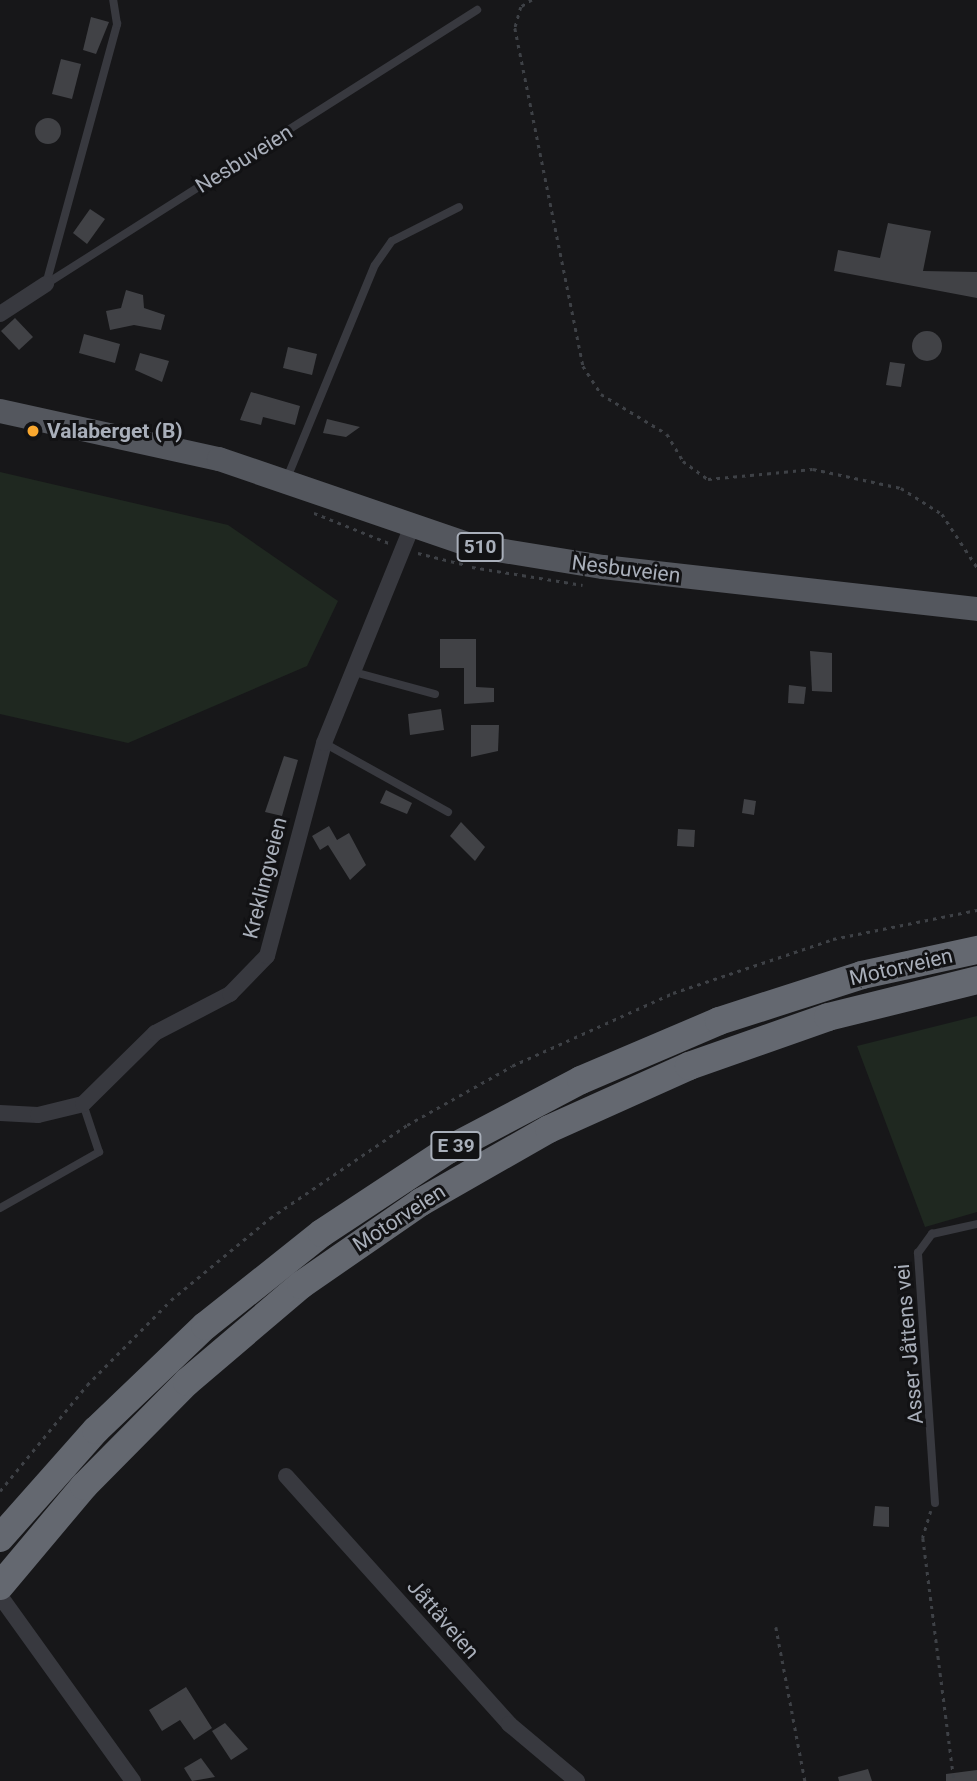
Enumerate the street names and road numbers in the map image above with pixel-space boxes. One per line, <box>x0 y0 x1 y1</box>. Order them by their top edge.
street label: Nesbuveien <box>191 119 297 199</box>
road number: 510 <box>456 532 504 562</box>
street label: Nesbuveien <box>570 550 682 588</box>
street label: Kreklingveien <box>238 815 292 941</box>
street label: Motorveien <box>847 943 955 991</box>
road number: E 39 <box>430 1130 482 1162</box>
street label: Motorveien <box>348 1179 450 1257</box>
street label: Asser Jåttens vei <box>889 1263 929 1425</box>
street label: Jåttåveien <box>402 1574 484 1664</box>

